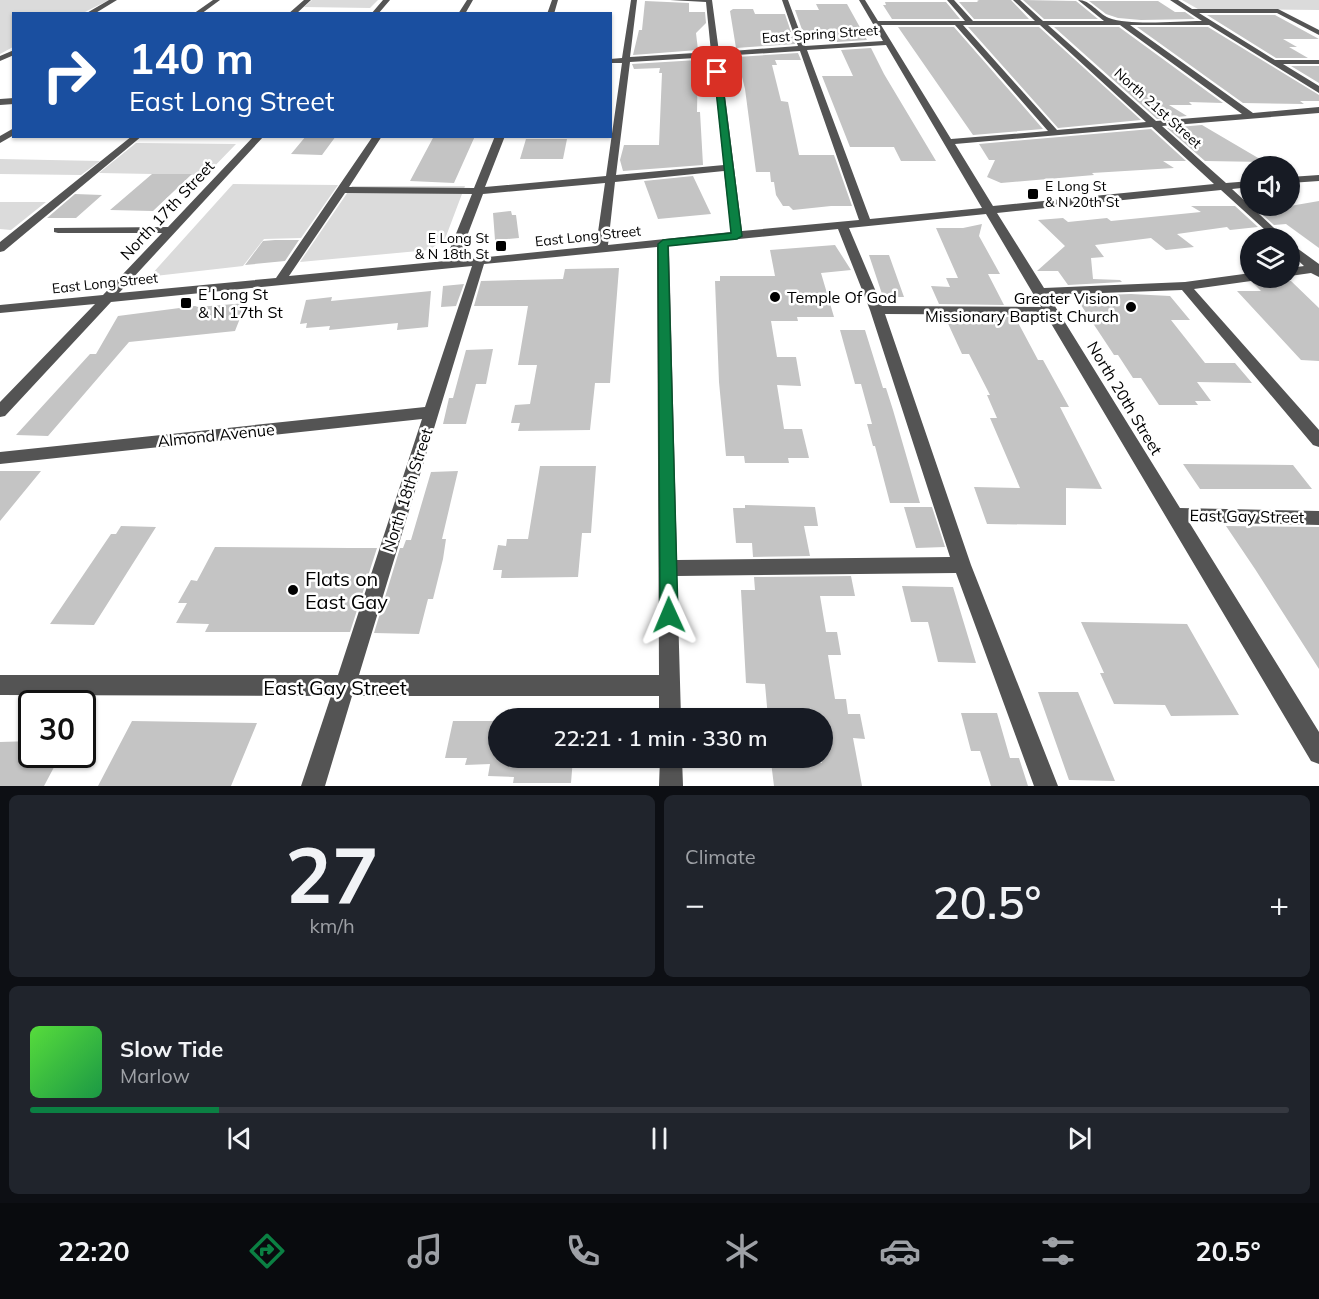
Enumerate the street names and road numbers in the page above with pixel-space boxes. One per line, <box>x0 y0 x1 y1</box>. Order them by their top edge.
street label: East Spring Street <box>761 21 879 47</box>
street label: North 21st Street <box>1111 64 1206 152</box>
street label: North 17th Street <box>116 156 219 264</box>
street label: East Long Street <box>534 221 642 251</box>
street label: East Long Street <box>51 268 159 298</box>
street label: North 20th Street <box>1083 338 1167 459</box>
street label: Almond Avenue <box>156 419 276 451</box>
street label: North 18th Street <box>378 425 437 554</box>
street label: East Gay Street <box>1190 505 1305 527</box>
street label: East Gay Street <box>263 675 407 700</box>

